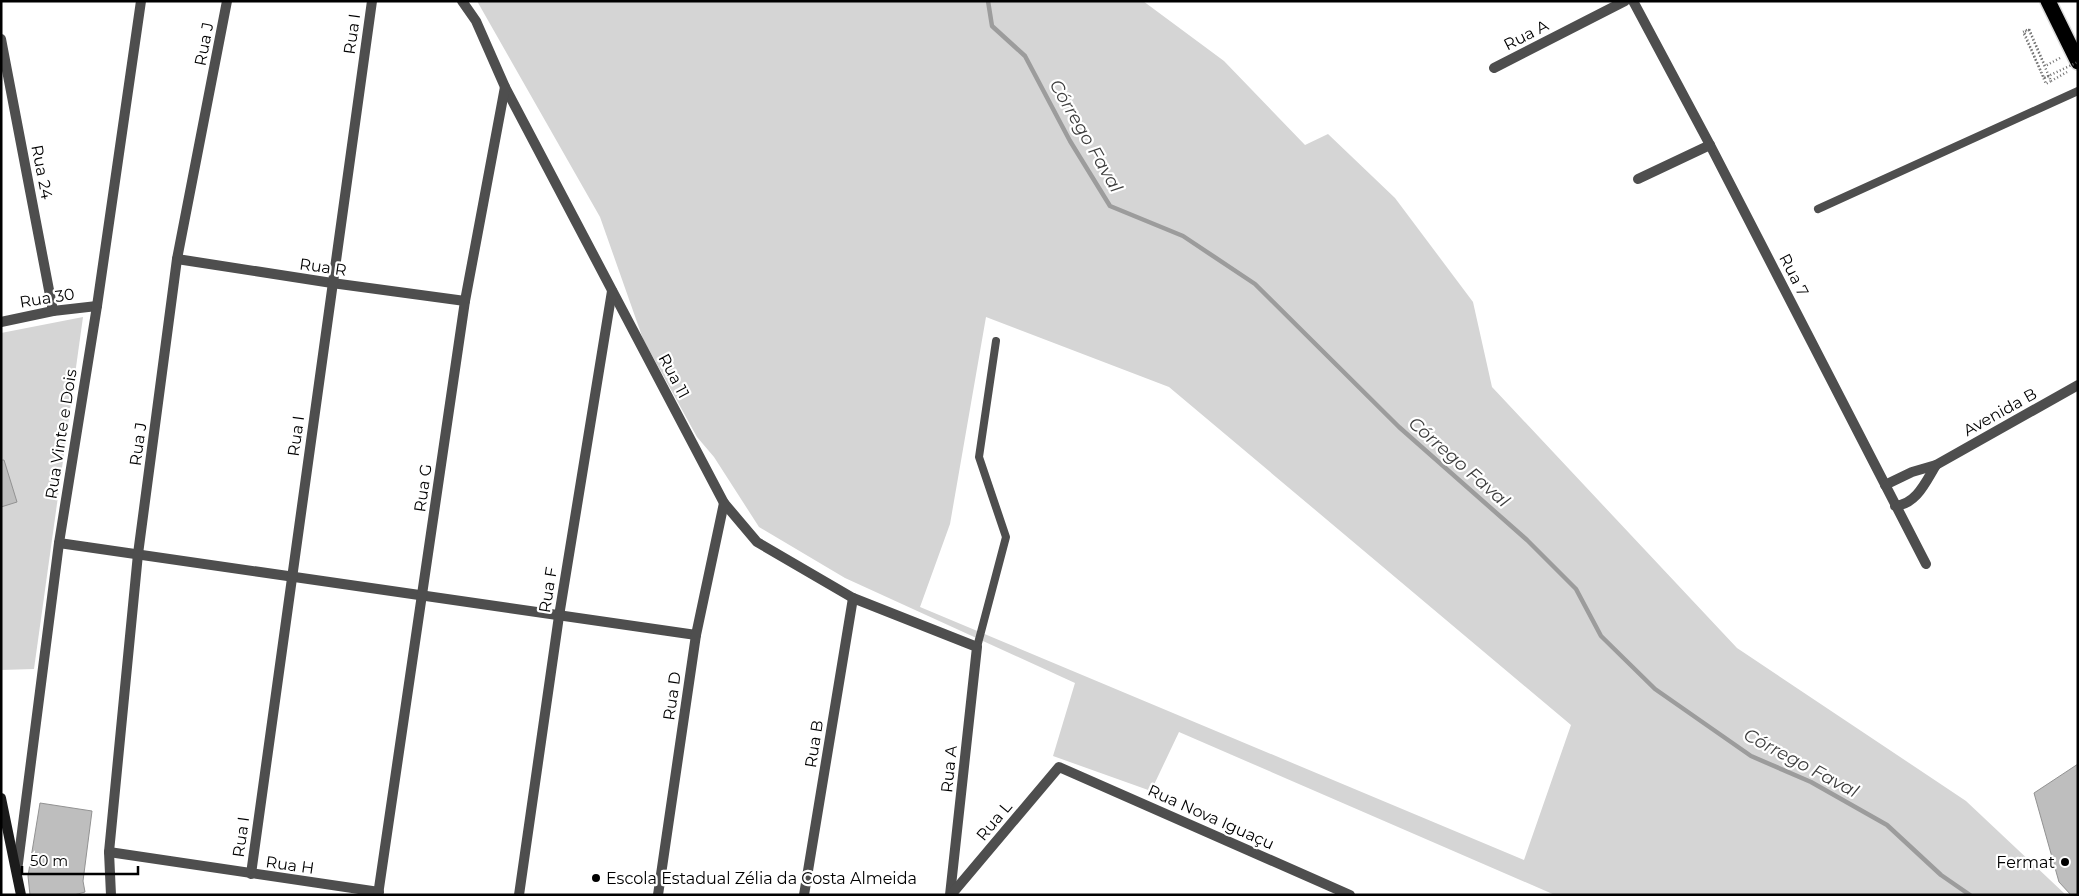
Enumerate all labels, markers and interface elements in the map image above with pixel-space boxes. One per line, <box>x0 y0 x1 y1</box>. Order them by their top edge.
street label: Rua I <box>340 12 364 56</box>
street label: Rua A <box>1501 16 1552 54</box>
street label: Rua J <box>190 21 218 67</box>
water label: Córrego Faval <box>1045 76 1127 197</box>
street label: Rua 24 <box>27 143 57 201</box>
street label: Rua 7 <box>1775 250 1813 300</box>
street label: Rua R <box>298 254 348 280</box>
street label: Rua 30 <box>18 284 76 312</box>
street label: Rua 11 <box>654 351 694 401</box>
street label: Rua Vinte e Dois <box>41 368 81 500</box>
street label: Avenida B <box>1960 384 2040 440</box>
water label: Córrego Faval <box>1404 412 1514 512</box>
street label: Rua I <box>284 414 308 458</box>
street label: Rua J <box>126 421 150 467</box>
street label: Rua G <box>410 463 436 513</box>
street label: Rua F <box>535 566 561 614</box>
street label: Rua D <box>659 670 685 722</box>
street label: Rua B <box>801 719 827 769</box>
water label: Córrego Faval <box>1740 723 1862 803</box>
street label: Rua A <box>937 744 961 794</box>
street label: Rua Nova Iguaçu <box>1145 781 1277 853</box>
street label: Rua L <box>972 797 1016 844</box>
street label: Rua I <box>229 815 253 859</box>
scale bar <box>22 844 139 876</box>
text: 50 m <box>30 851 68 870</box>
street label: Rua H <box>264 852 316 878</box>
place label: Fermat <box>1996 853 2055 872</box>
marker: Fermat <box>2059 856 2071 868</box>
place label: Escola Estadual Zélia da Costa Almeida <box>606 869 917 888</box>
marker: Escola Estadual Zélia da Costa Almeida <box>590 872 602 884</box>

